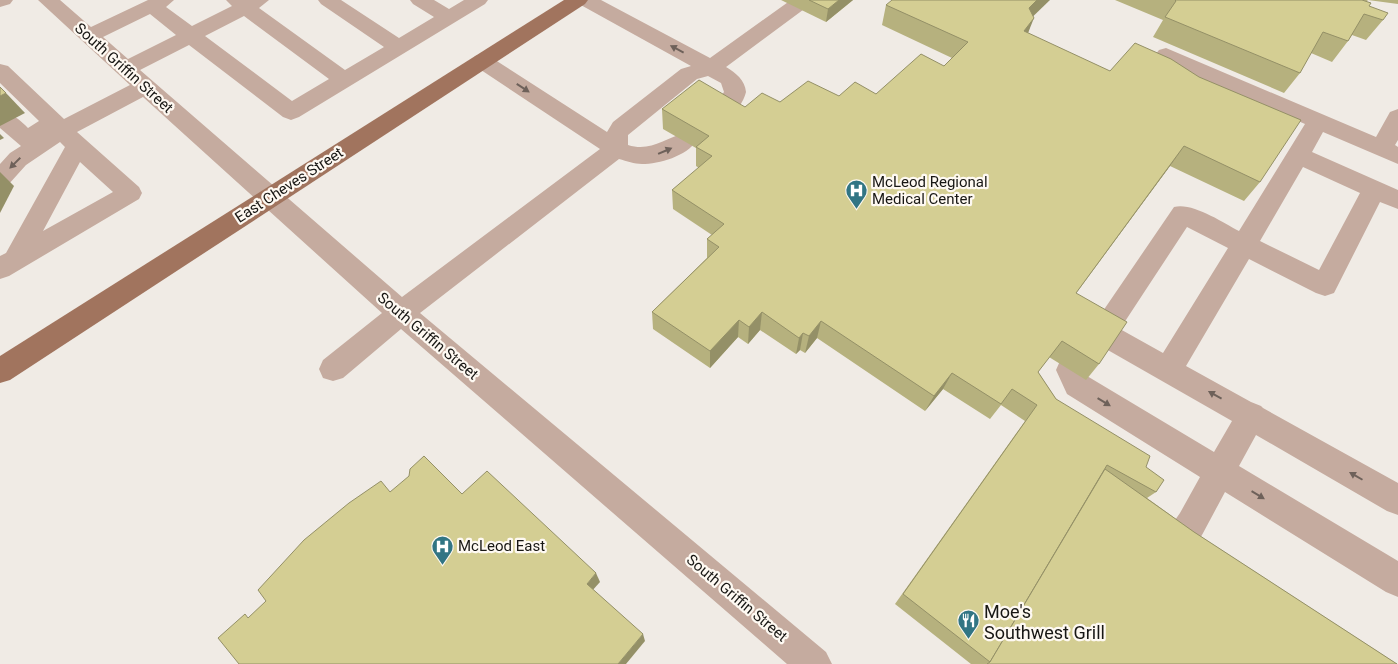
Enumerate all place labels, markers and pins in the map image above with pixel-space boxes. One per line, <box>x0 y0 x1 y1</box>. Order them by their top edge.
place label: McLeod Regional Medical Center <box>872 173 988 208</box>
hospital icon: McLeod Regional Medical Center <box>844 179 868 210</box>
hospital icon: McLeod East <box>430 534 454 565</box>
place label: McLeod East <box>458 537 545 555</box>
place label: Moe's Southwest Grill <box>984 601 1105 643</box>
restaurant icon: Moe's Southwest Grill <box>956 609 980 640</box>

